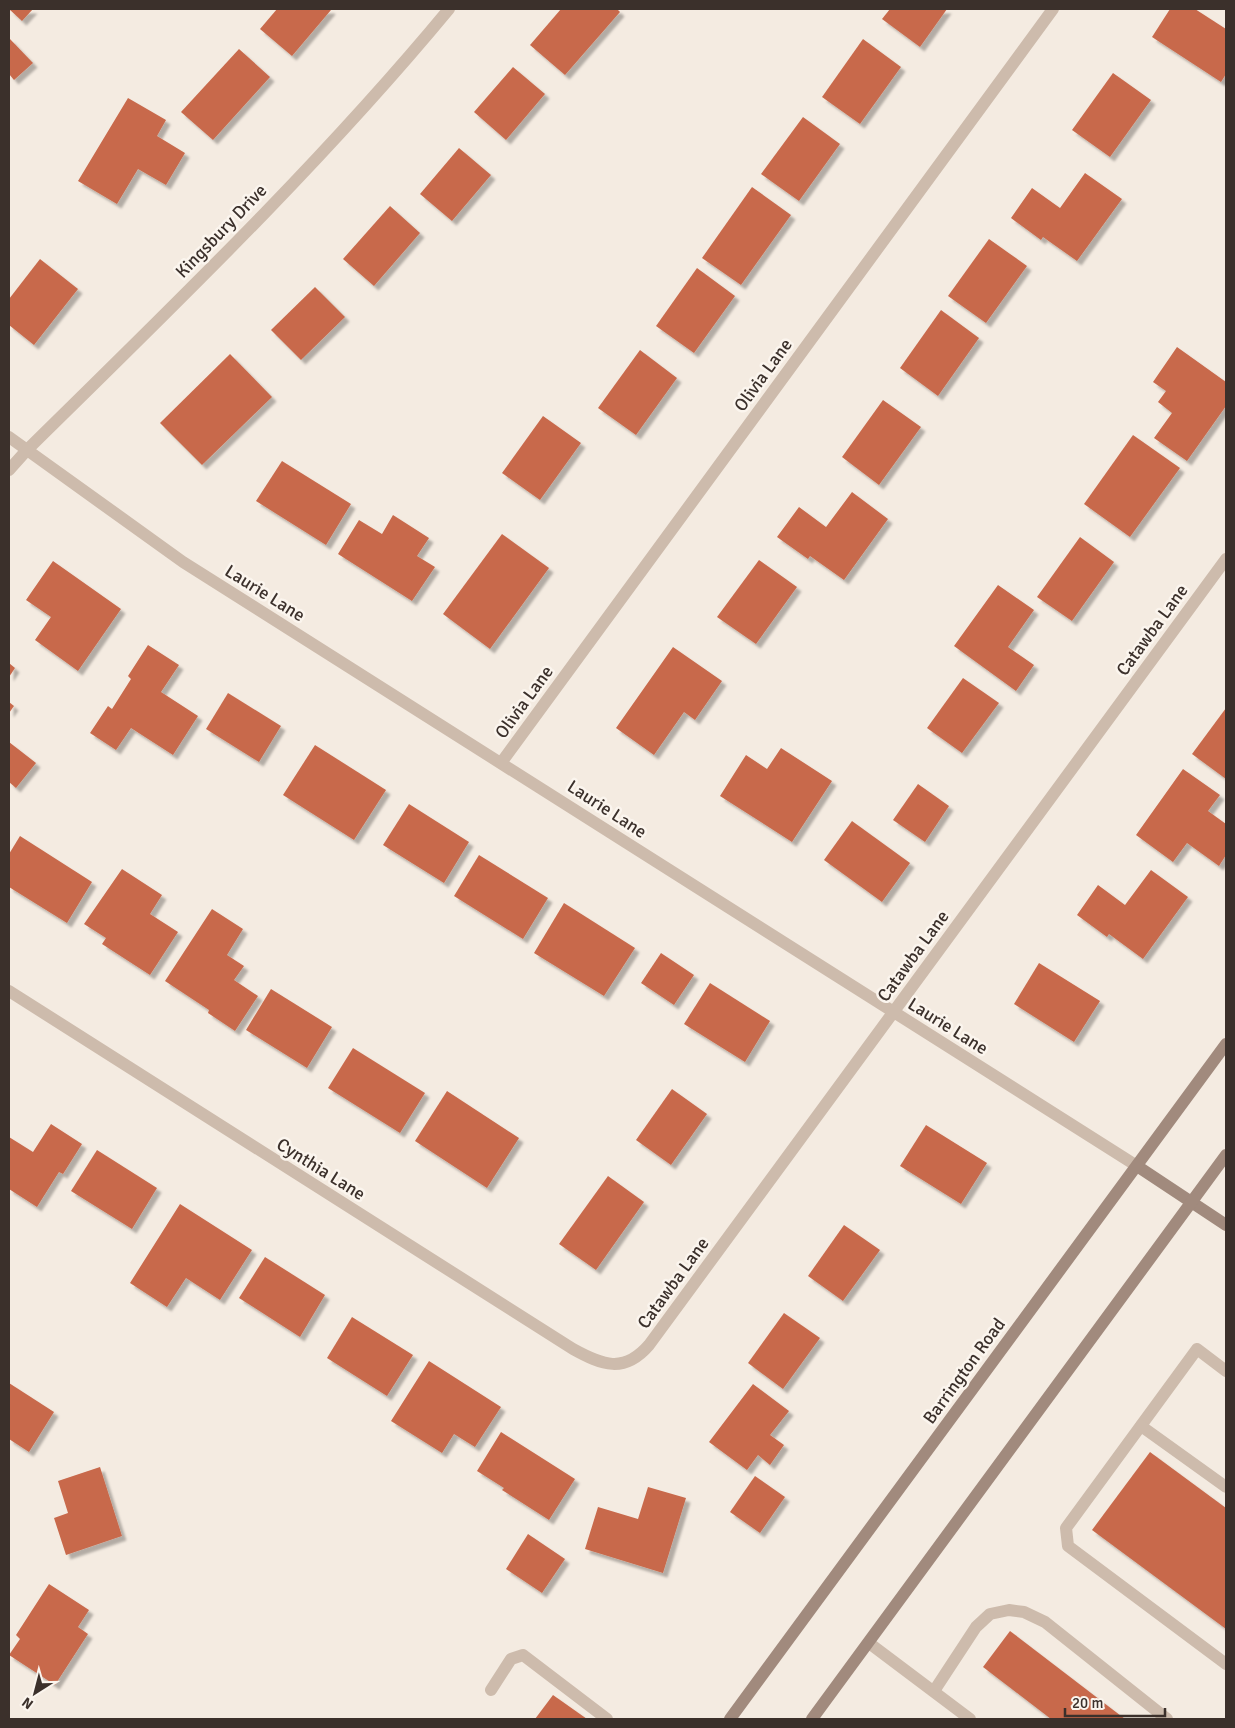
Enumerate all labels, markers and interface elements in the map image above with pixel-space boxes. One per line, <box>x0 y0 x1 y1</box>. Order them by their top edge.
street label: Kingsbury Drive <box>171 180 271 282</box>
street label: Olivia Lane <box>729 334 797 416</box>
street label: Laurie Lane <box>221 560 309 626</box>
street label: Catawba Lane <box>1111 580 1193 680</box>
street label: Olivia Lane <box>490 661 558 743</box>
street label: Laurie Lane <box>563 775 651 843</box>
street label: Catawba Lane <box>872 906 954 1006</box>
street label: Laurie Lane <box>904 993 992 1059</box>
street label: Cynthia Lane <box>273 1133 369 1205</box>
street label: Catawba Lane <box>632 1233 714 1333</box>
street label: Barrington Road <box>918 1314 1010 1428</box>
north arrow <box>10 1668 60 1718</box>
scale bar <box>1065 1686 1165 1718</box>
text: N <box>19 1693 37 1713</box>
text: 20 m <box>1072 1694 1103 1712</box>

